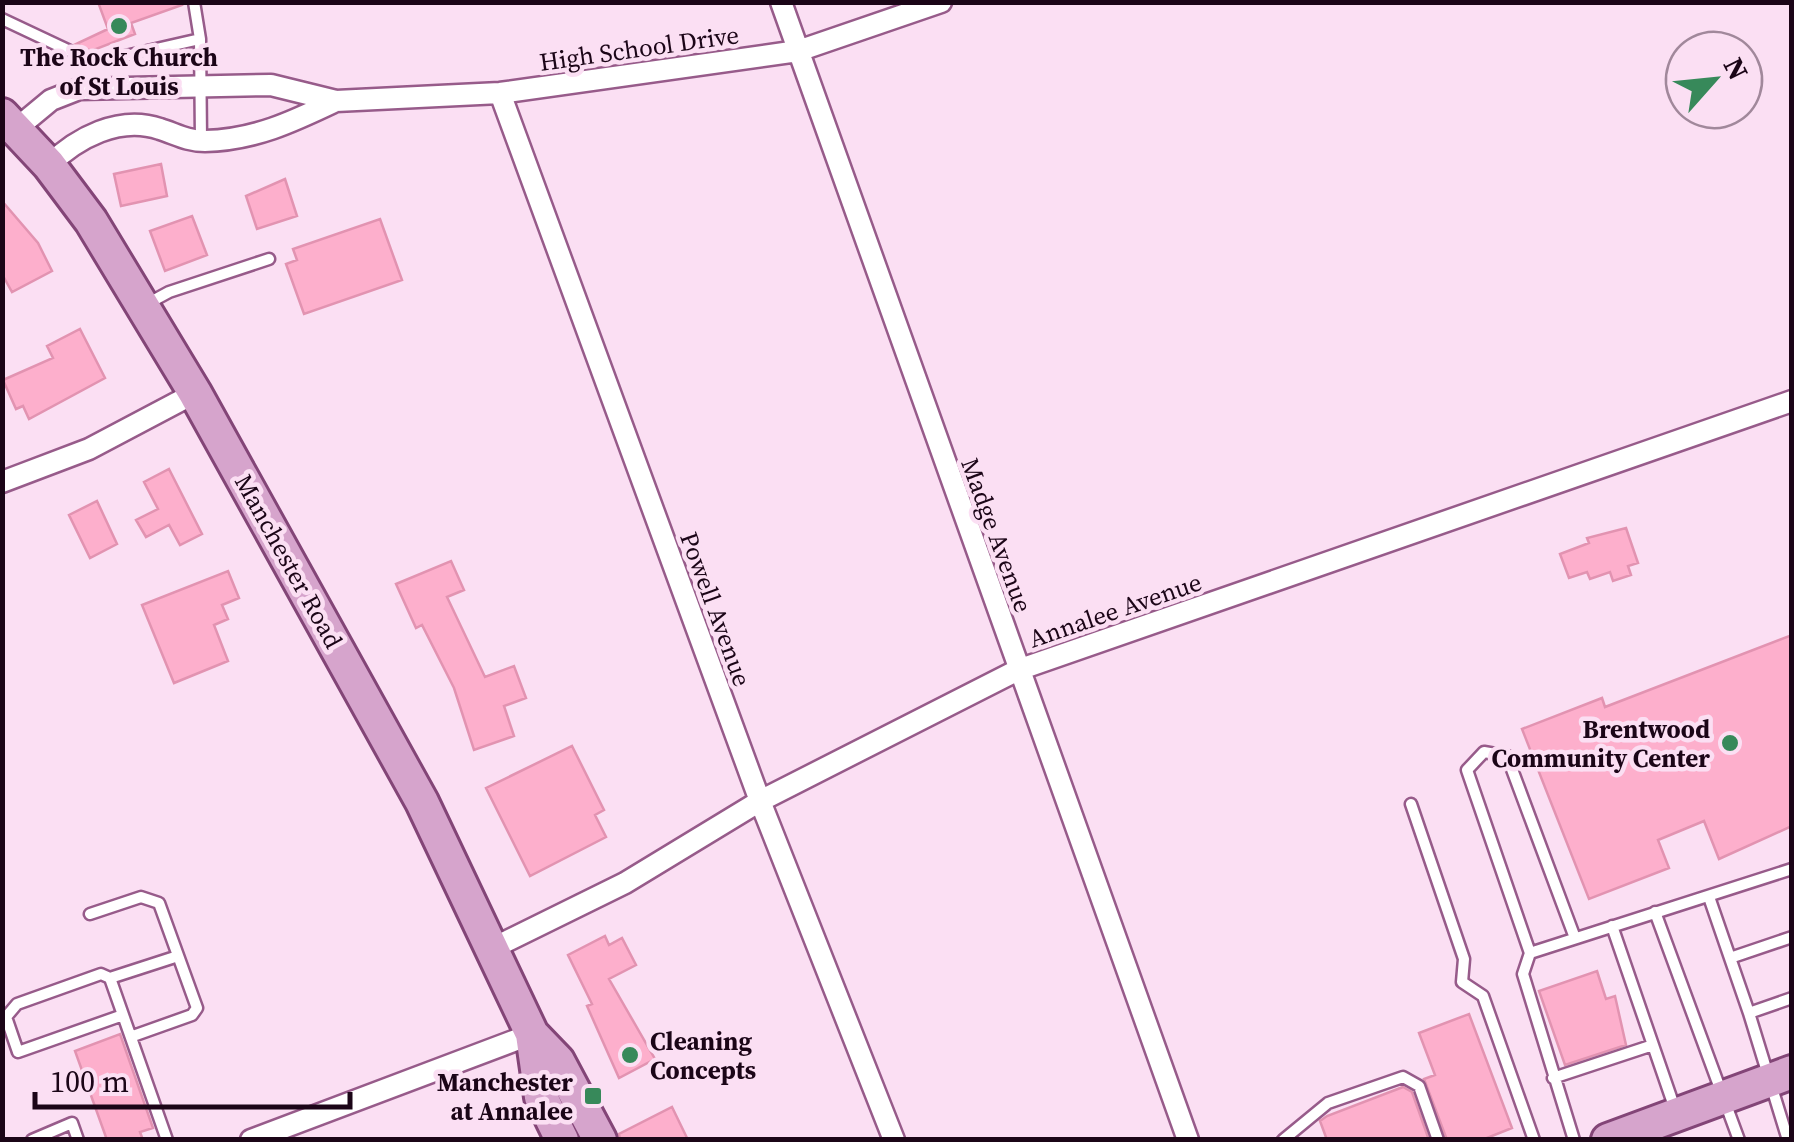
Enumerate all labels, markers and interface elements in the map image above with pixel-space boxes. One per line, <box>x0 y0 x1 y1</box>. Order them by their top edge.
marker: The Rock Church of St Louis <box>108 15 130 37</box>
street label: High School Drive <box>537 17 741 79</box>
north arrow <box>1664 30 1764 130</box>
place label: The Rock Church of St Louis <box>20 40 218 103</box>
text: N <box>1715 51 1758 86</box>
street label: Madge Avenue <box>953 453 1041 617</box>
street label: Manchester Road <box>227 468 351 654</box>
street label: Powell Avenue <box>672 527 760 691</box>
street label: Annalee Avenue <box>1024 565 1206 655</box>
place label: Brentwood Community Center <box>1492 712 1710 775</box>
marker: Brentwood Community Center <box>1719 732 1741 754</box>
place label: Cleaning Concepts <box>650 1024 756 1087</box>
marker: Cleaning Concepts <box>619 1044 641 1066</box>
scale bar <box>35 1047 350 1109</box>
text: 100 m <box>50 1061 129 1102</box>
place label: Manchester at Annalee <box>437 1065 573 1128</box>
marker: Manchester at Annalee <box>582 1085 604 1107</box>

